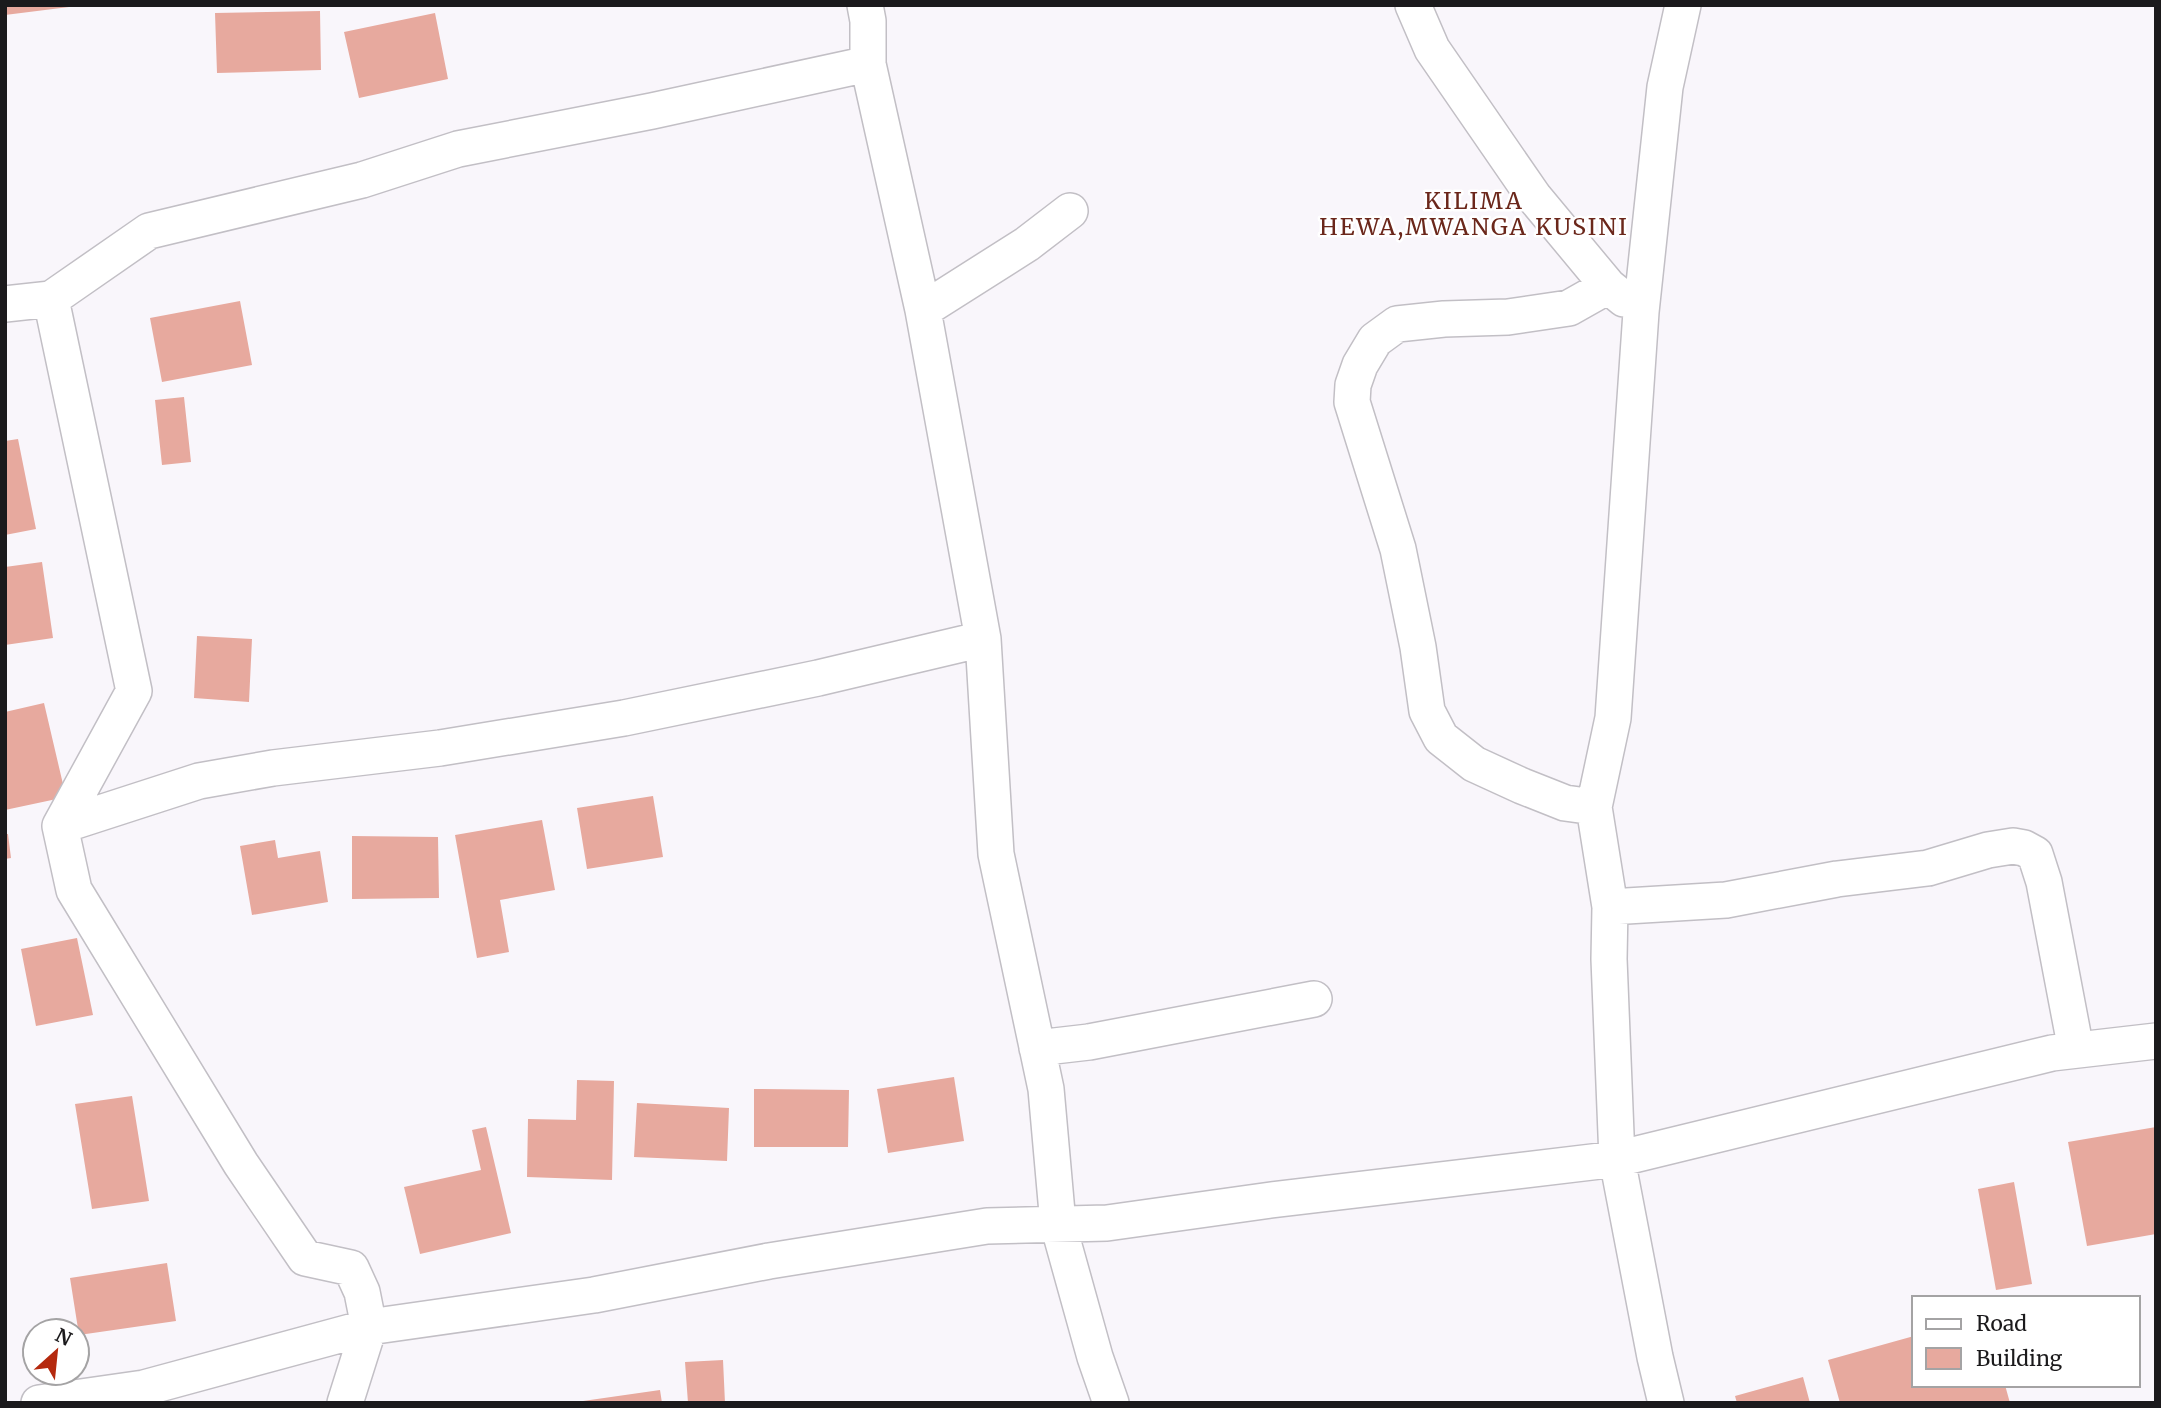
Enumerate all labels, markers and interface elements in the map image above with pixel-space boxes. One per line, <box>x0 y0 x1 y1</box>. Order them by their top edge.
district label: KILIMA HEWA,MWANGA KUSINI <box>1319 186 1629 241</box>
legend <box>1912 1296 2140 1387</box>
text: Road <box>1976 1310 2027 1337</box>
north arrow <box>21 1317 91 1387</box>
text: N <box>52 1323 76 1351</box>
text: Building <box>1976 1345 2063 1372</box>

